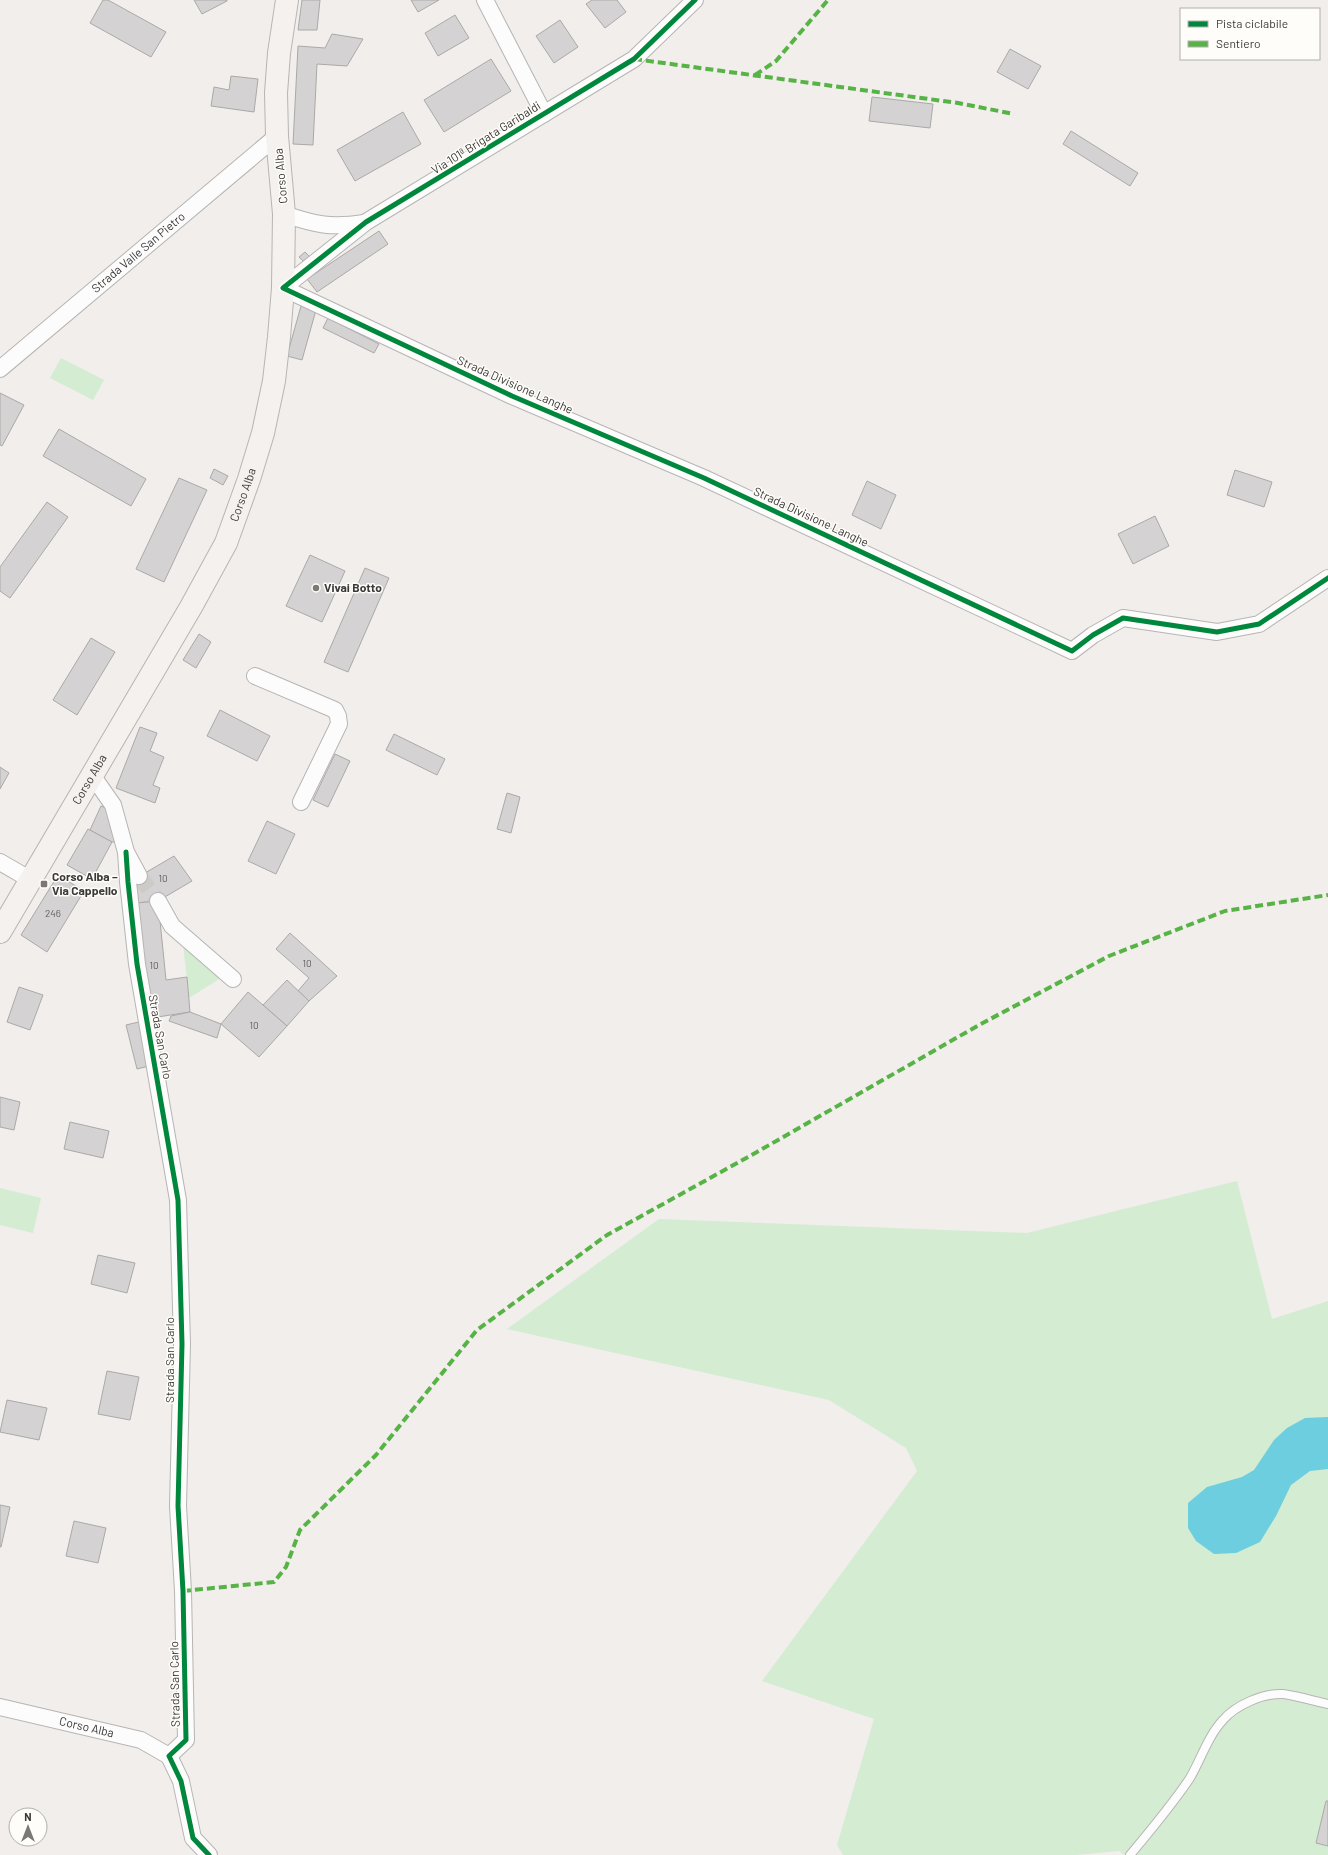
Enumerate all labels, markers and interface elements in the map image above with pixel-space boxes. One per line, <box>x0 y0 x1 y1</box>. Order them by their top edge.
legend <box>1180 8 1320 60</box>
text: Pista ciclabile <box>1216 16 1288 30</box>
text: Sentiero <box>1216 36 1261 50</box>
street label: Via 101ª Brigata Garibaldi <box>428 98 543 176</box>
street label: Corso Alba <box>271 148 289 204</box>
street label: Strada Valle San Pietro <box>88 208 187 295</box>
street label: Strada Divisione Langhe <box>455 352 576 416</box>
street label: Corso Alba <box>226 466 258 523</box>
street label: Strada Divisione Langhe <box>752 483 871 549</box>
place label: Vivai Botto <box>324 580 382 594</box>
marker: Vivai Botto <box>311 583 321 593</box>
street label: Corso Alba <box>69 751 109 806</box>
place label: Corso Alba – Via Cappello <box>52 869 118 897</box>
house number: 10 <box>158 872 168 884</box>
marker: Corso Alba – Via Cappello <box>39 879 49 889</box>
house number: 246 <box>45 907 61 919</box>
house number: 10 <box>302 957 312 969</box>
house number: 10 <box>149 959 159 971</box>
street label: Strada San Carlo <box>147 993 175 1080</box>
house number: 10 <box>249 1019 259 1031</box>
street label: Strada San Carlo <box>162 1317 176 1403</box>
street label: Strada San Carlo <box>166 1641 182 1727</box>
street label: Corso Alba <box>58 1713 116 1739</box>
north arrow <box>8 1807 48 1847</box>
text: N <box>24 1810 32 1823</box>

